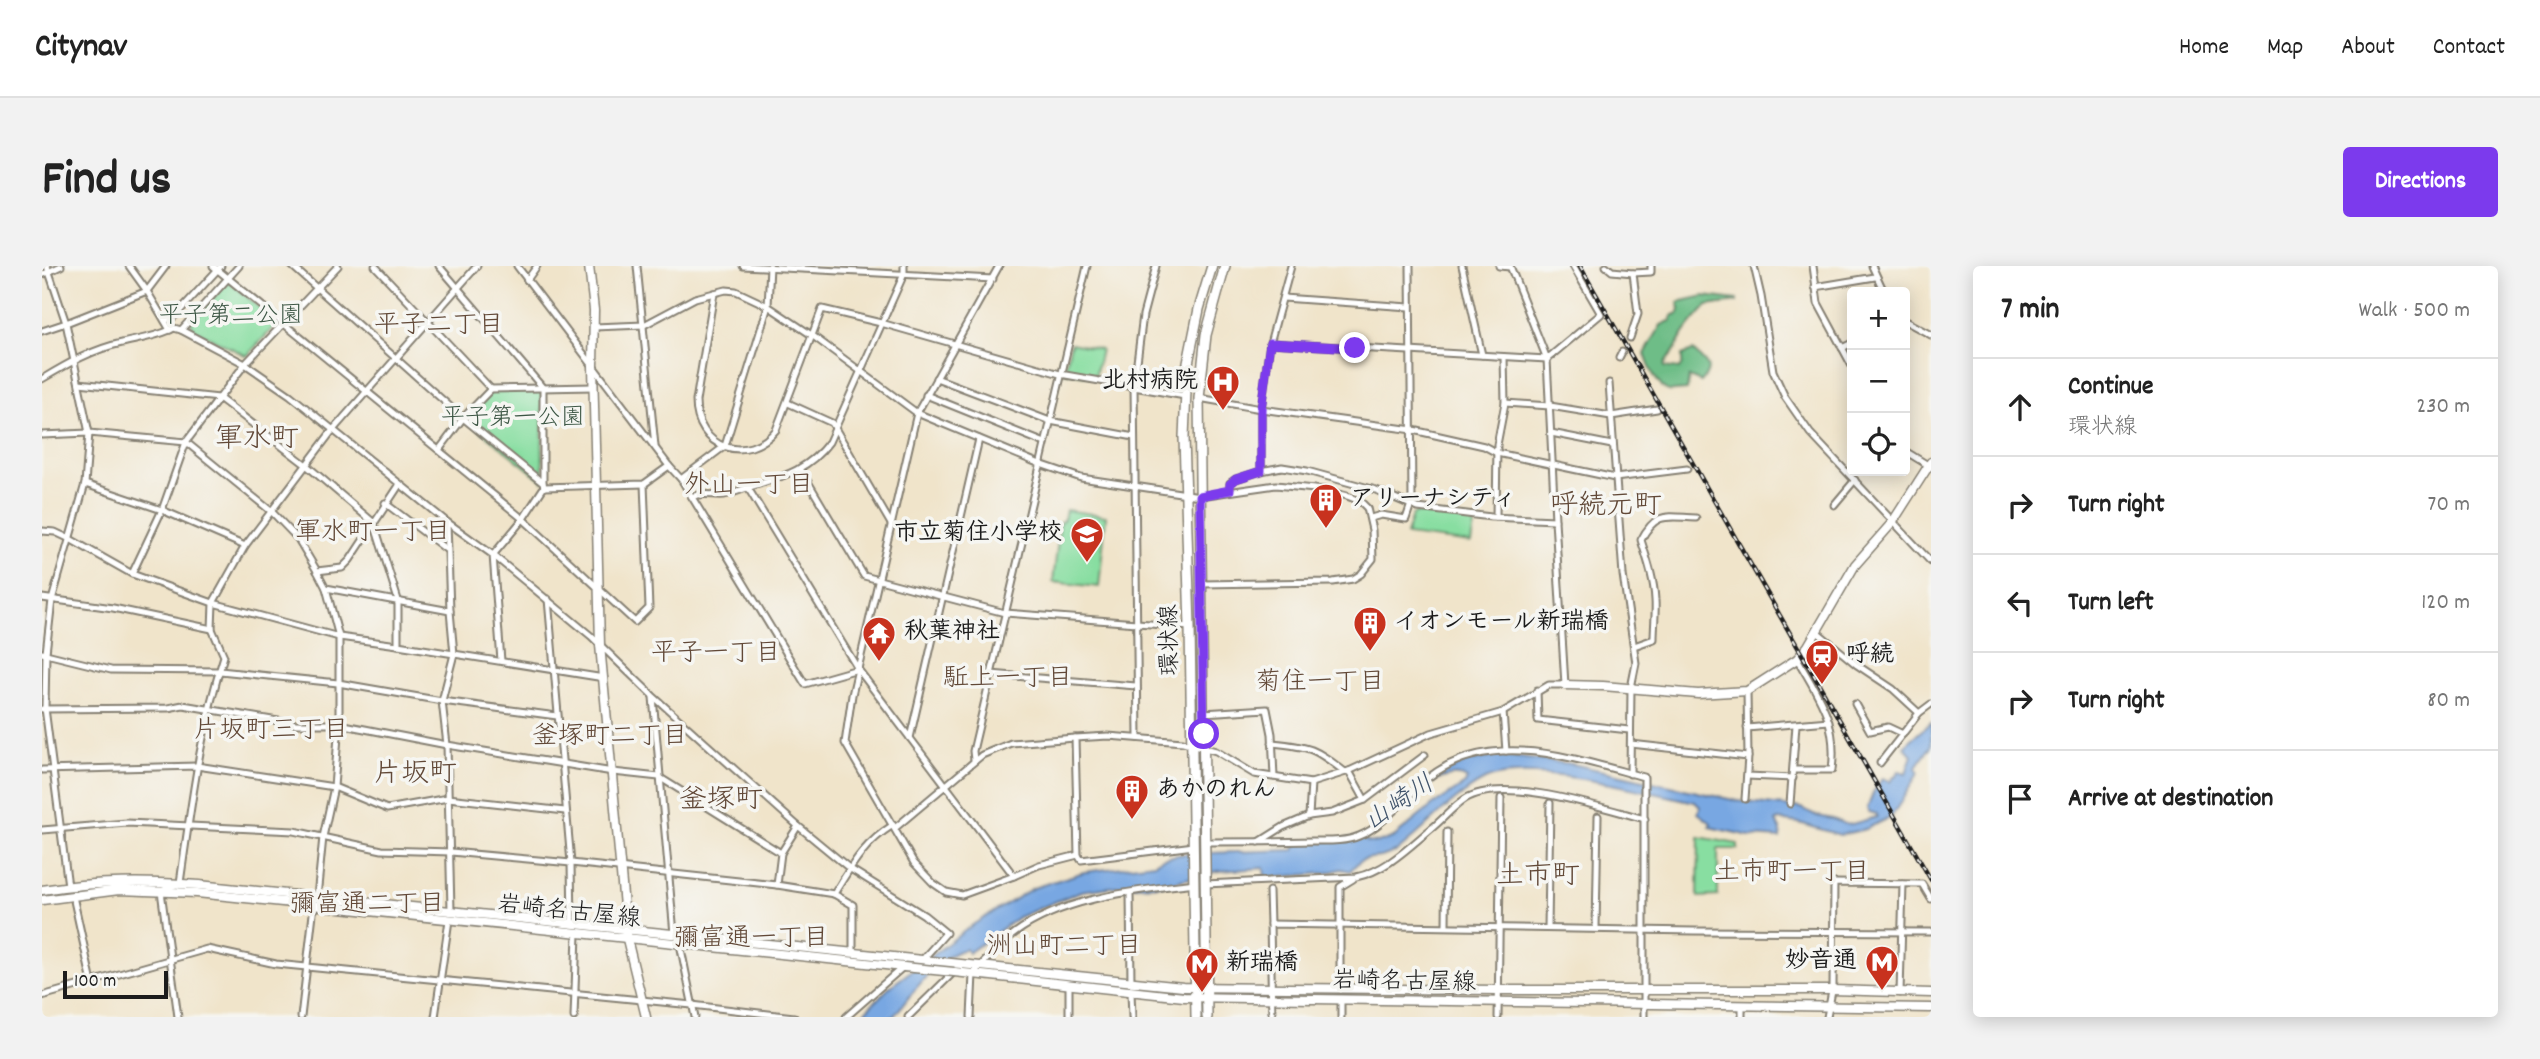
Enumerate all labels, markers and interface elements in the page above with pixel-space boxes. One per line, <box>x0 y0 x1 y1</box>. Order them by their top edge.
text: Citynav <box>35 25 127 72</box>
text: Home <box>2179 31 2229 65</box>
text: Map <box>2267 31 2303 65</box>
text: About <box>2341 31 2395 65</box>
text: Contact <box>2433 31 2505 65</box>
text: Find us <box>42 147 171 217</box>
button: Directions <box>2343 147 2498 217</box>
map controls <box>1847 287 1910 476</box>
button: + <box>1847 287 1910 350</box>
text: 7 min <box>2001 290 2059 333</box>
text: Walk · 500 m <box>2359 295 2470 328</box>
park label: 平子第二公園 <box>159 300 303 334</box>
district label: 平子二丁目 <box>374 308 504 345</box>
route end <box>1339 332 1370 363</box>
button: − <box>1847 350 1910 413</box>
hospital icon: 北村病院 <box>1204 363 1242 412</box>
place label: 北村病院 <box>1102 365 1198 399</box>
text: Continue <box>2068 369 2153 406</box>
icon: ahead <box>2001 388 2039 426</box>
text: 230 m <box>2416 391 2470 424</box>
park label: 平子第一公園 <box>441 402 585 436</box>
text: 環状線 <box>2068 412 2137 445</box>
button: locate <box>1847 413 1910 476</box>
district label: 軍水町 <box>215 421 299 461</box>
district label: 外山一丁目 <box>684 468 814 505</box>
building icon: アリーナシティ <box>1307 481 1345 530</box>
place label: アリーナシティ <box>1350 483 1517 517</box>
icon: right <box>2001 486 2039 524</box>
text: Turn right <box>2068 487 2165 524</box>
district label: 呼続元町 <box>1550 488 1662 528</box>
text: 70 m <box>2428 489 2470 522</box>
district label: 軍水町一丁目 <box>295 515 451 552</box>
school or university icon: 市立菊住小学校 <box>1068 515 1106 564</box>
place label: 市立菊住小学校 <box>894 517 1062 551</box>
icon: left <box>2001 584 2039 622</box>
text: Turn left <box>2068 585 2154 622</box>
text: 120 m <box>2421 587 2470 620</box>
street label: 環状線 <box>1153 604 1189 676</box>
building icon: イオンモール新瑞橋 <box>1351 604 1389 653</box>
place label: イオンモール新瑞橋 <box>1394 606 1609 640</box>
temple icon: 秋葉神社 <box>860 614 898 663</box>
place label: 秋葉神社 <box>904 616 1000 650</box>
district label: 平子一丁目 <box>651 636 781 673</box>
station icon: 呼続 <box>1803 637 1841 686</box>
place label: 呼続 <box>1846 639 1894 673</box>
district label: 駈上一丁目 <box>943 661 1073 698</box>
district label: 菊住一丁目 <box>1255 665 1385 702</box>
icon: right <box>2001 682 2039 720</box>
text: Turn right <box>2068 683 2165 720</box>
text: 80 m <box>2427 685 2470 718</box>
district label: 片坂町三丁目 <box>193 713 349 750</box>
route start <box>1188 718 1219 749</box>
district label: 釜塚町二丁目 <box>532 719 688 756</box>
district label: 片坂町 <box>373 756 457 796</box>
water label: 山崎川 <box>1357 767 1443 841</box>
building icon: あかのれん <box>1113 772 1151 821</box>
place label: あかのれん <box>1156 774 1276 808</box>
icon: arrive <box>2001 780 2039 818</box>
text: Arrive at destination <box>2068 781 2273 818</box>
district label: 釜塚町 <box>679 782 763 822</box>
district label: 土市町一丁目 <box>1714 855 1870 892</box>
district label: 土市町 <box>1496 858 1580 898</box>
district label: 彌富通二丁目 <box>289 887 445 924</box>
street label: 岩崎名古屋線 <box>496 889 642 937</box>
district label: 彌富通一丁目 <box>673 921 829 958</box>
district label: 洲山町二丁目 <box>986 929 1142 966</box>
metro station icon: 妙音通 <box>1863 943 1901 992</box>
metro station icon: 新瑞橋 <box>1183 945 1221 994</box>
place label: 妙音通 <box>1785 945 1857 979</box>
place label: 新瑞橋 <box>1226 947 1298 981</box>
street label: 岩崎名古屋線 <box>1332 965 1476 1001</box>
scale bar <box>63 968 168 1000</box>
text: 100 m <box>74 969 116 996</box>

